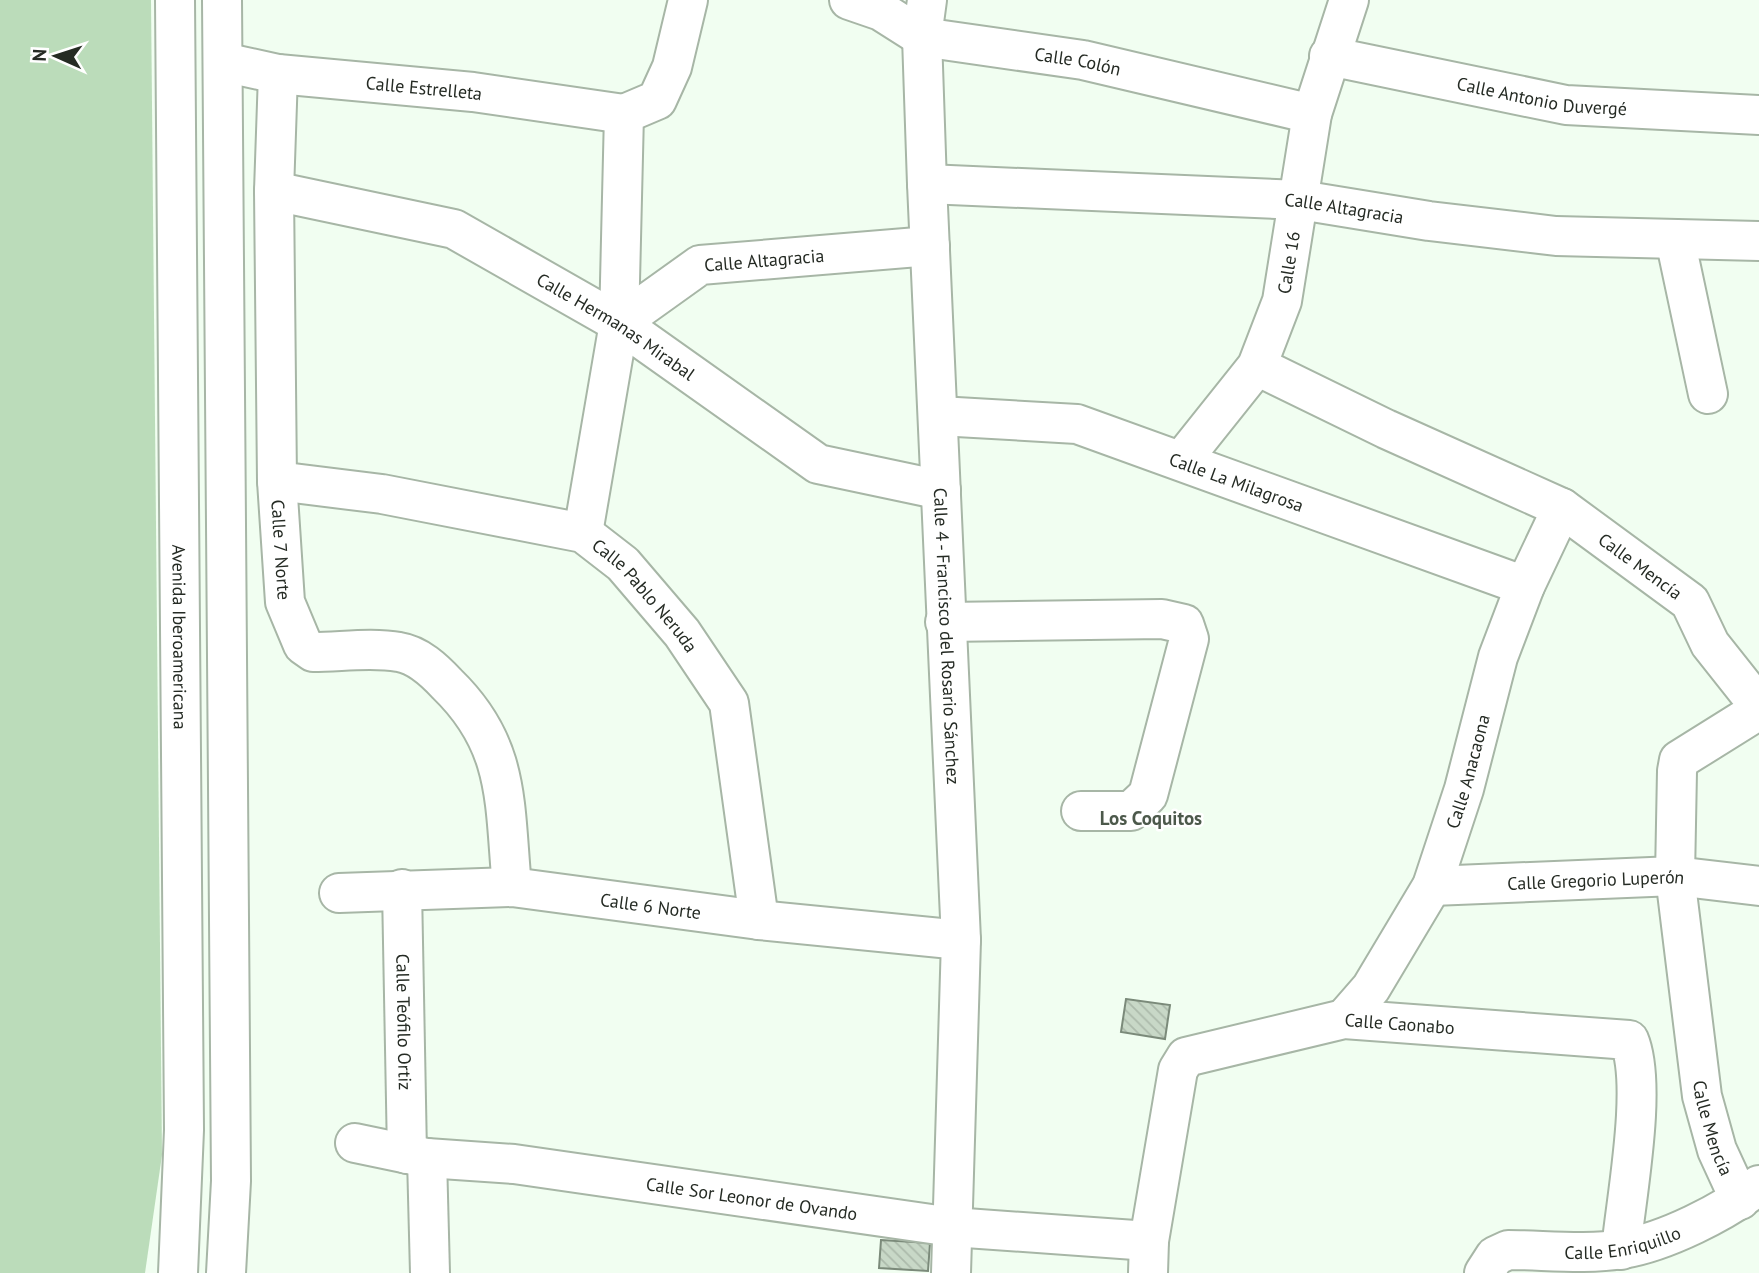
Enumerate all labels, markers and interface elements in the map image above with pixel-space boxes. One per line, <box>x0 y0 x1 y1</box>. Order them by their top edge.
north arrow <box>21 21 91 91</box>
street label: Calle Colón <box>1033 42 1123 80</box>
text: N <box>27 48 51 62</box>
street label: Calle Estrelleta <box>365 71 484 105</box>
street label: Calle Antonio Duvergé <box>1455 71 1628 120</box>
street label: Calle Altagracia <box>1284 188 1405 228</box>
street label: Calle 16 <box>1272 229 1305 295</box>
street label: Calle Altagracia <box>703 243 825 276</box>
street label: Calle Hermanas Mirabal <box>533 267 700 385</box>
street label: Calle La Milagrosa <box>1166 447 1307 517</box>
street label: Calle 4 - Francisco del Rosario Sánchez <box>929 487 965 785</box>
street label: Calle 7 Norte <box>267 499 296 601</box>
street label: Calle Mencía <box>1594 527 1687 604</box>
street label: Calle Pablo Neruda <box>588 533 703 656</box>
street label: Avenida Iberoamericana <box>168 544 192 730</box>
street label: Calle Anacaona <box>1440 712 1494 831</box>
district label: Los Coquitos <box>1100 806 1202 830</box>
street label: Calle Gregorio Luperón <box>1507 865 1686 894</box>
street label: Calle 6 Norte <box>599 887 703 924</box>
street label: Calle Teófilo Ortiz <box>392 953 417 1090</box>
street label: Calle Caonabo <box>1344 1008 1455 1039</box>
street label: Calle Mencía <box>1689 1079 1739 1179</box>
street label: Calle Sor Leonor de Ovando <box>645 1172 859 1225</box>
street label: Calle Enriquillo <box>1564 1220 1684 1263</box>

